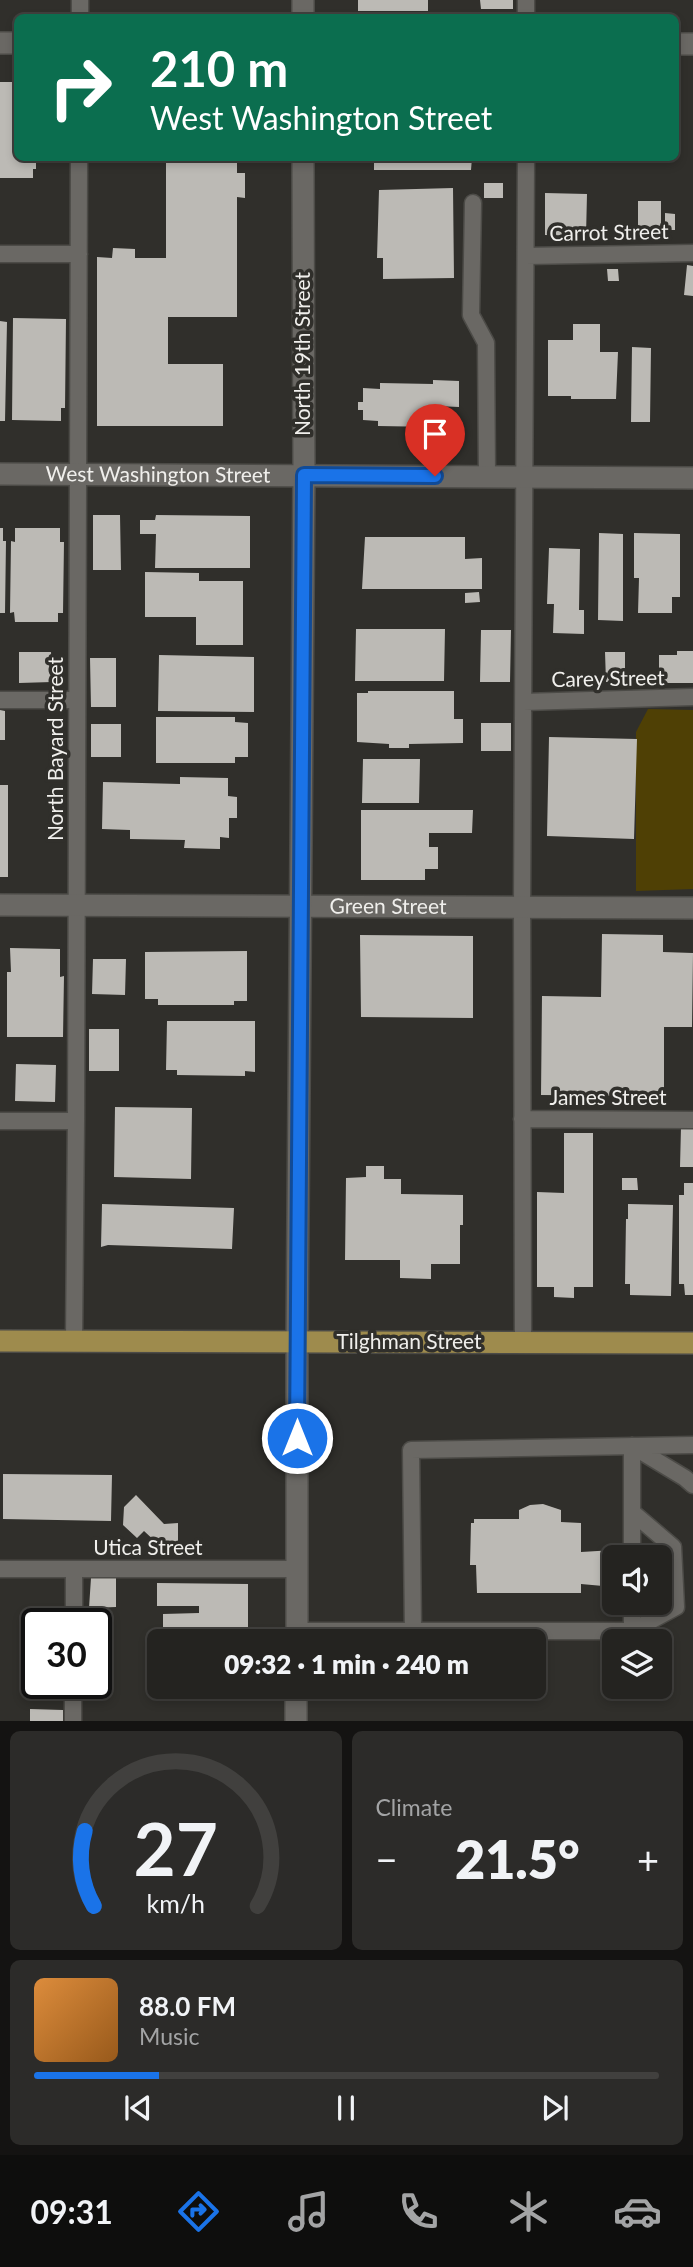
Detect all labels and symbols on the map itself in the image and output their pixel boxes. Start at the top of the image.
street label: Carrot Street [549,218,669,245]
street label: North 19th Street [289,271,314,436]
pin [405,404,465,476]
street label: West Washington Street [46,460,271,487]
street label: North Bayard Street [42,656,67,841]
street label: Carey Street [551,664,665,691]
street label: Green Street [329,892,447,918]
street label: James Street [549,1084,667,1109]
street label: Tilghman Street [336,1328,482,1353]
position arrow [260,1401,334,1475]
street label: Utica Street [93,1534,203,1559]
speed limit sign: 30 [21,1608,112,1699]

